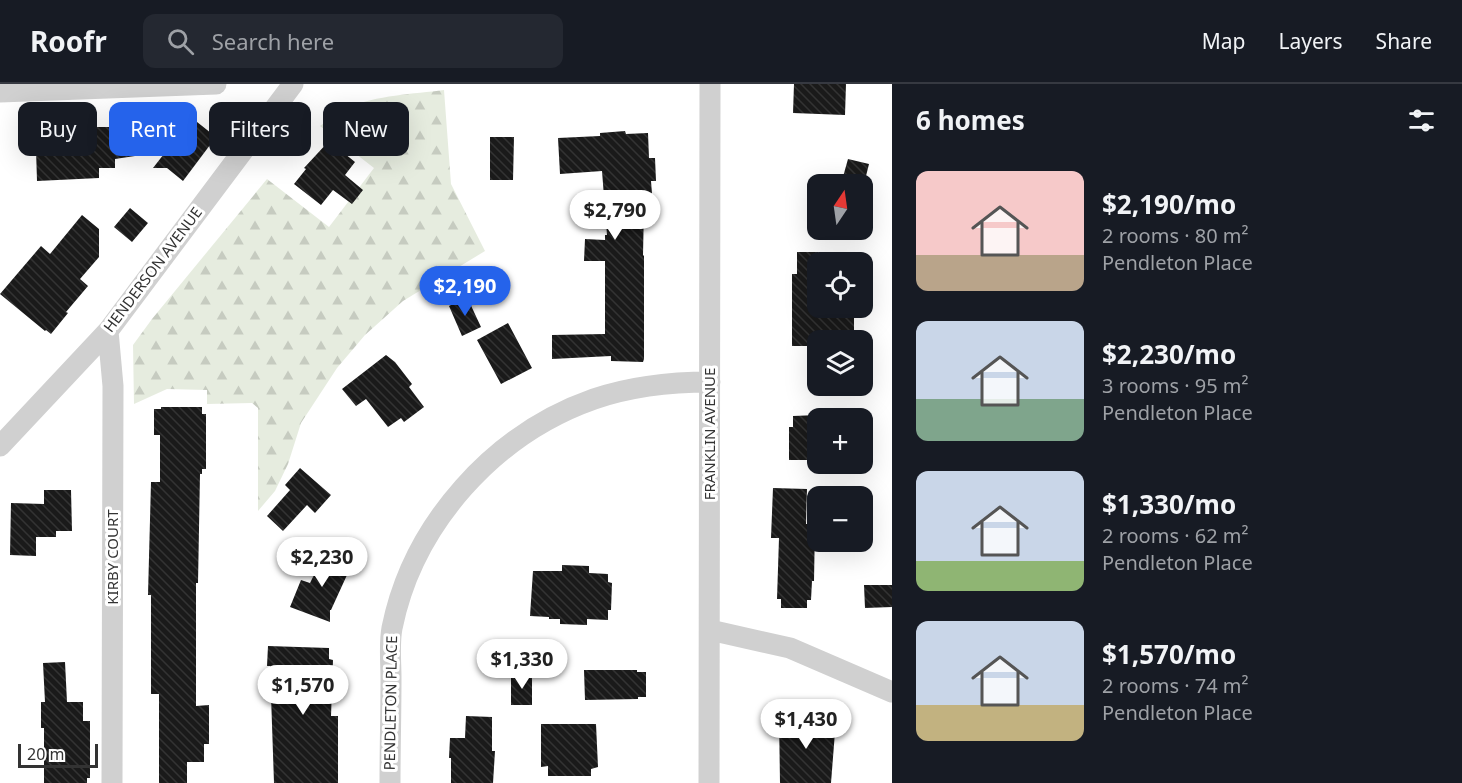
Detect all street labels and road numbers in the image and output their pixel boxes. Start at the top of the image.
street label: HENDERSON AVENUE [99,203,206,336]
street label: FRANKLIN AVENUE [699,368,719,500]
street label: KIRBY COURT [102,509,122,605]
street label: PENDLETON PLACE [379,635,401,771]

